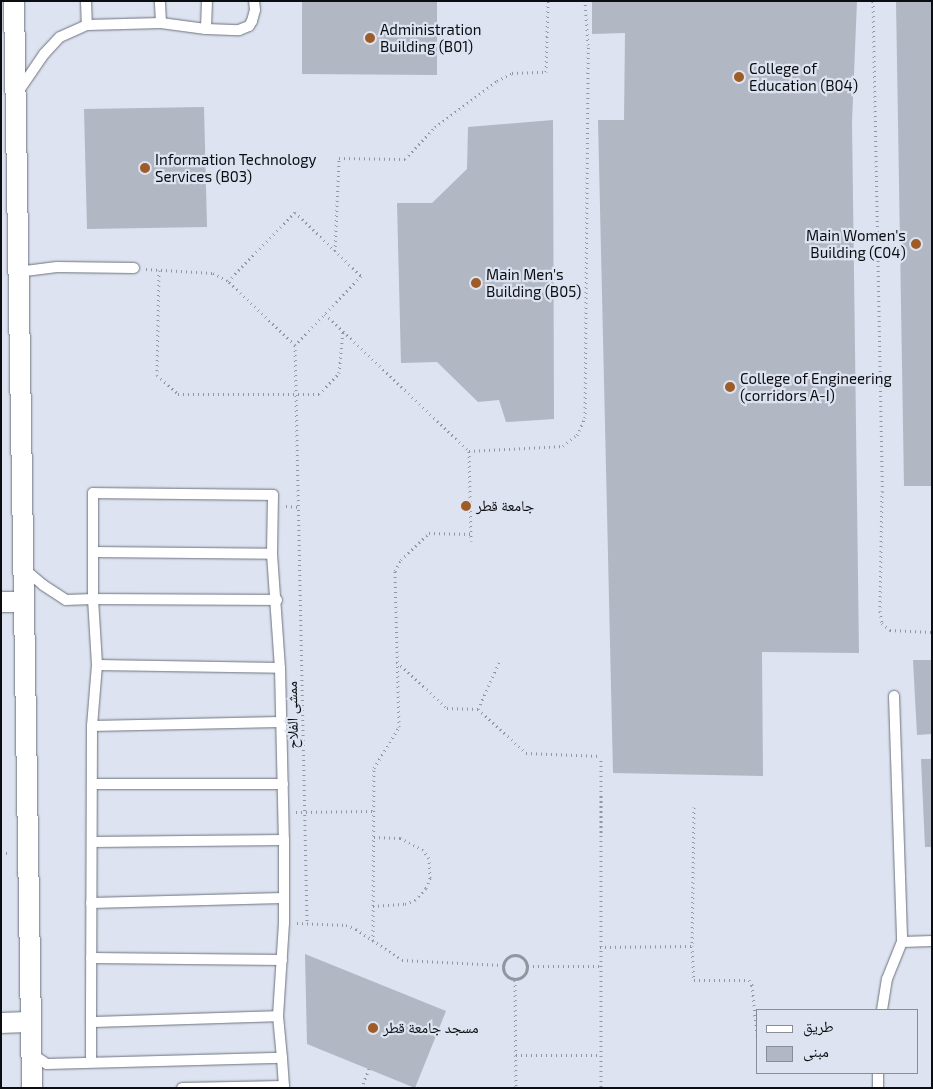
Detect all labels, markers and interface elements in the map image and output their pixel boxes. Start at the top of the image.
place label: Administration Building (B01) [380,20,481,55]
marker: Administration Building (B01) [364,32,376,44]
place label: College of Education (B04) [749,59,858,94]
marker: College of Education (B04) [733,71,745,83]
place label: Information Technology Services (B03) [155,150,317,185]
marker: Information Technology Services (B03) [139,162,151,174]
place label: Main Women's Building (C04) [806,226,906,261]
marker: Main Women's Building (C04) [910,238,922,250]
place label: Main Men's Building (B05) [486,265,581,300]
marker: Main Men's Building (B05) [470,277,482,289]
place label: College of Engineering (corridors A-I) [740,369,892,404]
marker: College of Engineering (corridors A-I) [724,381,736,393]
place label: جامعة قطر [476,497,534,515]
marker: جامعة قطر [460,500,472,512]
street label: ممشى الفلاح [282,681,302,749]
legend [756,1009,918,1074]
text: طريق [803,1017,834,1035]
place label: مسجد جامعة قطر [383,1019,479,1037]
marker: مسجد جامعة قطر [367,1022,379,1034]
text: مبنى [803,1042,829,1060]

